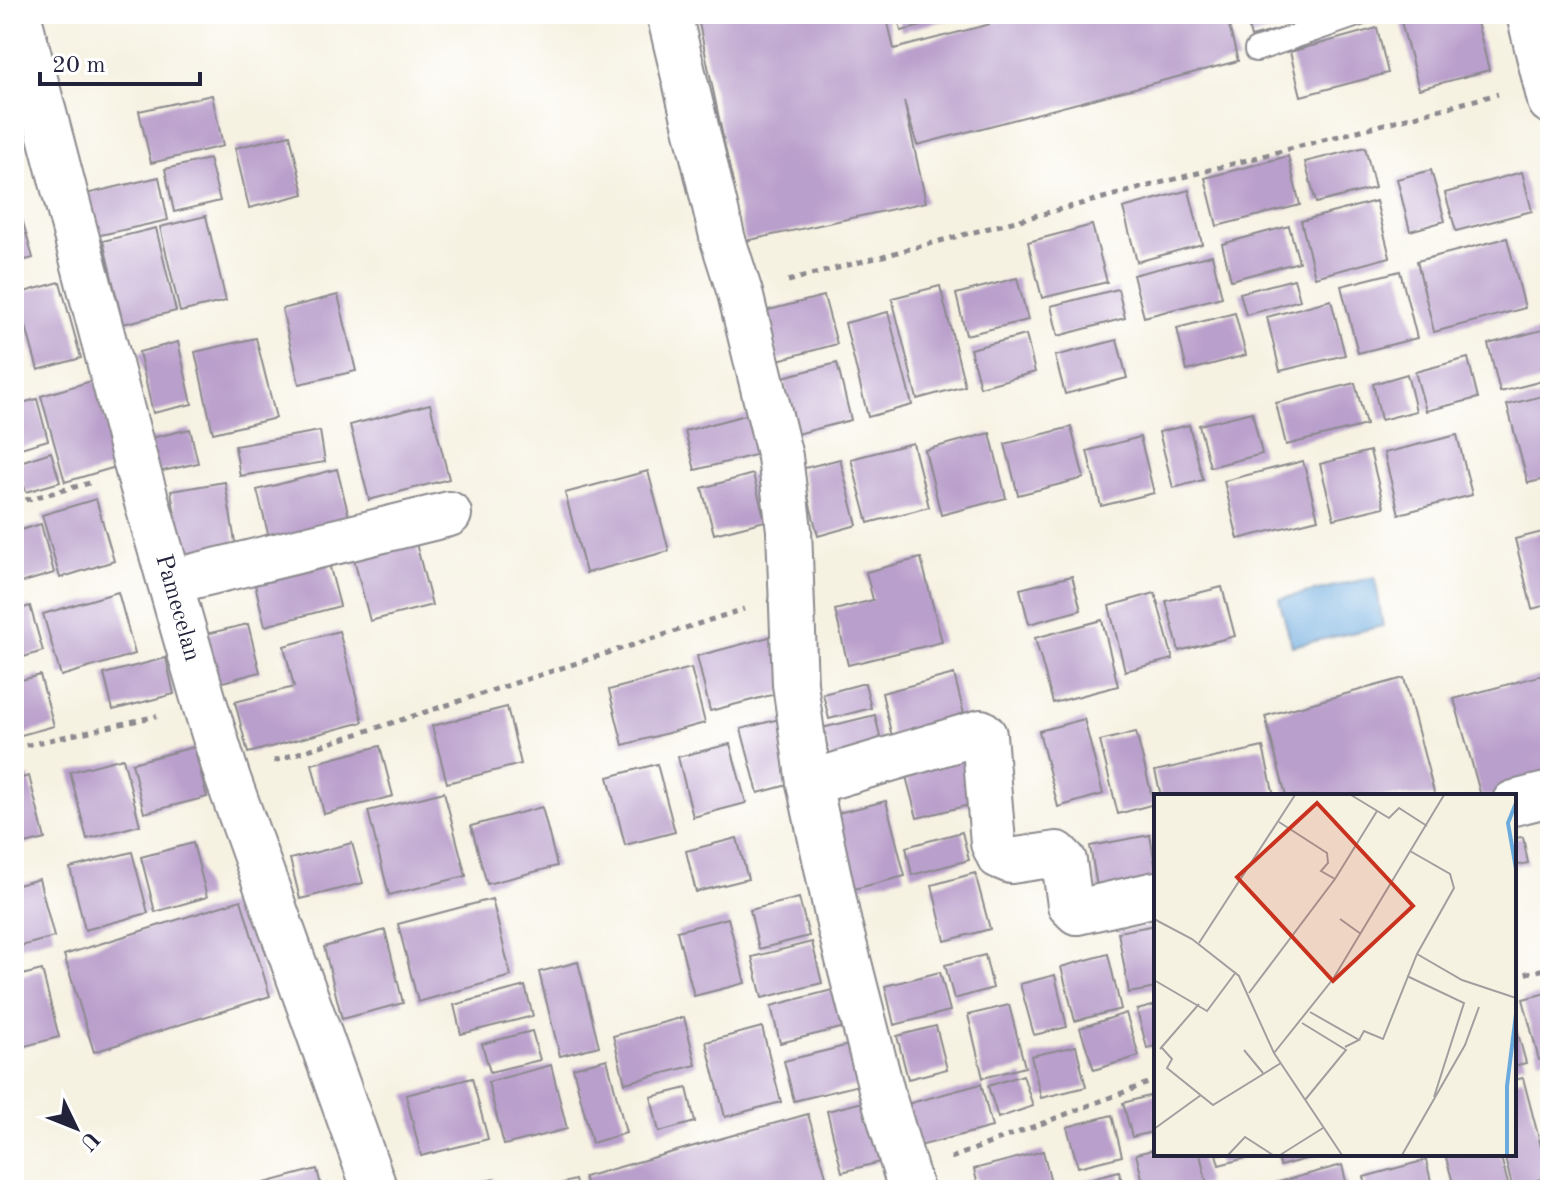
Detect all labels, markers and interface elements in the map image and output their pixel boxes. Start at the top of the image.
scale bar [40,36,200,86]
text: 20 m [52,54,106,78]
street label: Pamecelan [150,552,204,664]
inset map [1154,794,1516,1156]
north arrow [36,1088,116,1168]
text: U [75,1126,103,1154]

